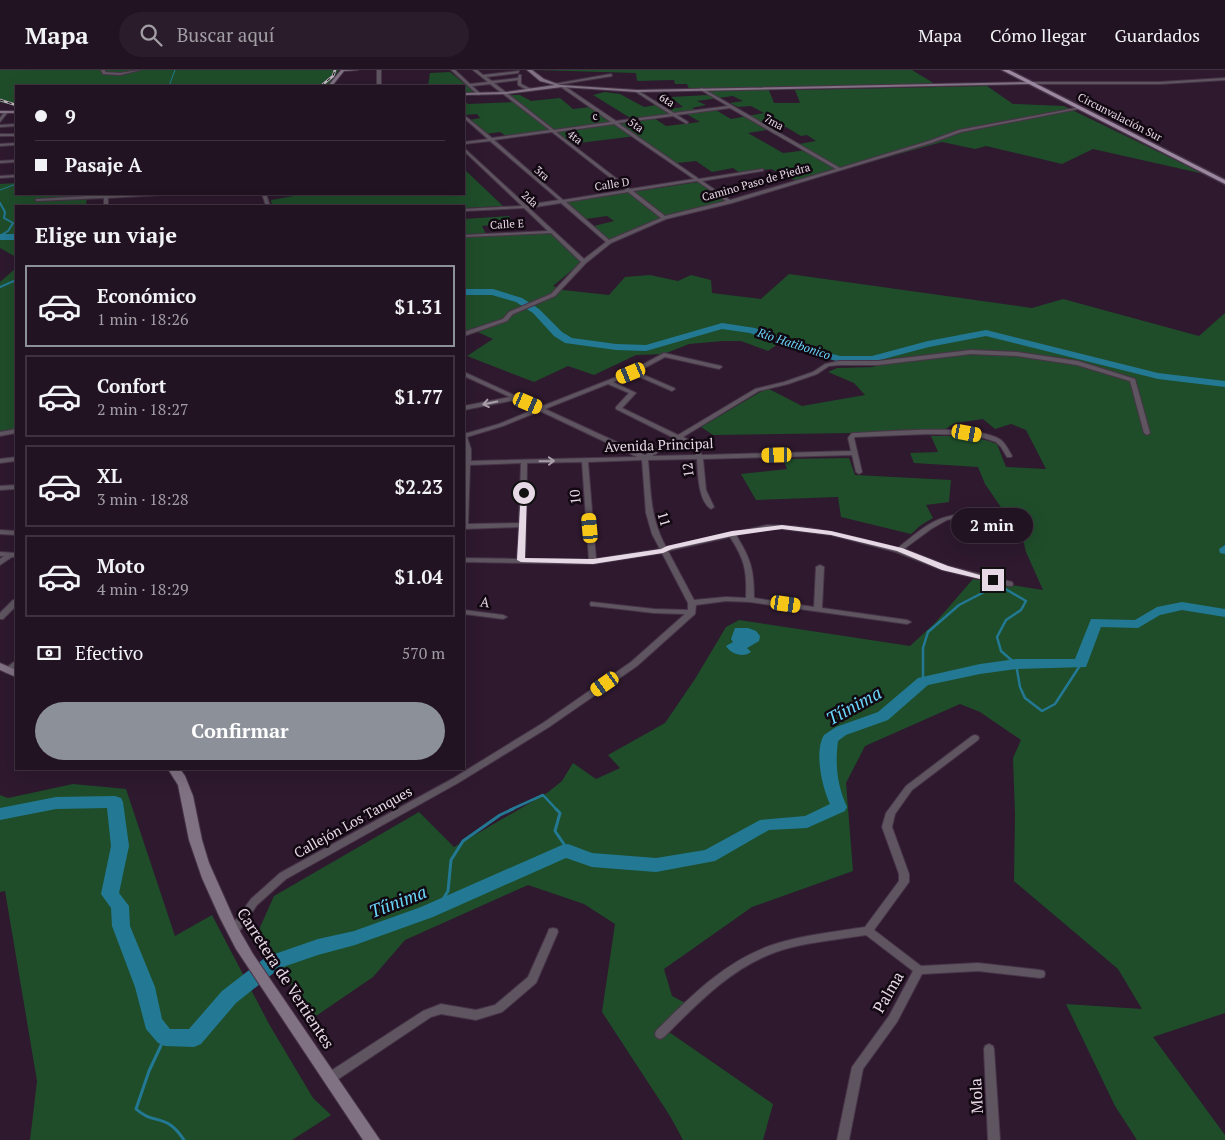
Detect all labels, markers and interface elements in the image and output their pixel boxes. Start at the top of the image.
search box [119,12,469,57]
text: Mapa [25,19,89,51]
icon: search [137,21,165,49]
text: Buscar aquí [177,22,274,47]
text: Mapa [918,23,962,47]
text: Cómo llegar [990,23,1086,47]
text: Guardados [1114,23,1200,47]
street label: 6ta [657,90,678,110]
street label: Circunvalación Sur [1075,90,1165,145]
text: 9 [65,104,76,129]
street label: c [591,109,599,123]
street label: 7ma [762,111,787,133]
street label: 5ta [626,115,647,135]
street label: 4ta [565,127,586,148]
text: Pasaje A [65,152,142,177]
street label: Camino Paso de Piedra [700,160,812,204]
street label: 3ra [531,163,553,184]
street label: Calle D [593,174,631,194]
street label: 2da [519,188,542,210]
street label: Calle E [490,216,524,232]
text: Elige un viaje [35,220,177,249]
text: Económico [97,283,196,308]
icon: car [37,284,82,329]
text: $1.31 [394,294,443,319]
text: 1 min · 18:26 [97,308,189,330]
water label: Río Hatibonico [755,324,833,362]
car [614,360,647,386]
text: Confort [97,373,166,398]
icon: car [37,374,82,419]
text: $1.77 [394,384,443,409]
car [511,390,544,416]
text: 2 min · 18:27 [97,398,189,420]
one-way arrow [482,398,498,408]
car [950,423,983,443]
street label: Avenida Principal [604,433,714,456]
car [761,447,792,463]
one-way arrow [539,456,555,465]
street label: 12 [677,461,698,479]
text: XL [97,463,122,488]
icon: car [37,464,82,509]
text: $2.23 [394,474,443,499]
route start [513,482,535,504]
text: 3 min · 18:28 [97,488,189,510]
street label: 10 [564,489,585,505]
callout: 2 min [952,508,1034,542]
street label: 11 [653,509,676,529]
car [581,512,598,544]
text: 2 min [970,514,1014,536]
text: Moto [97,553,145,578]
icon: car [37,554,82,599]
text: $1.04 [394,564,443,589]
route end [982,569,1004,591]
text: 4 min · 18:29 [97,578,189,600]
street label: A [479,591,492,612]
car [770,594,801,614]
icon: cash [35,639,63,667]
text: Efectivo [75,640,143,665]
text: 570 m [402,642,445,664]
car [588,669,621,699]
water label: Tíinima [821,680,886,730]
button: Confirmar [35,702,445,760]
street label: Callejón Los Tanques [290,781,415,862]
water label: Tíinima [365,879,430,923]
street label: Carretera de Vertientes [232,903,340,1053]
street label: Palma [867,967,909,1017]
street label: Mola [964,1078,988,1114]

